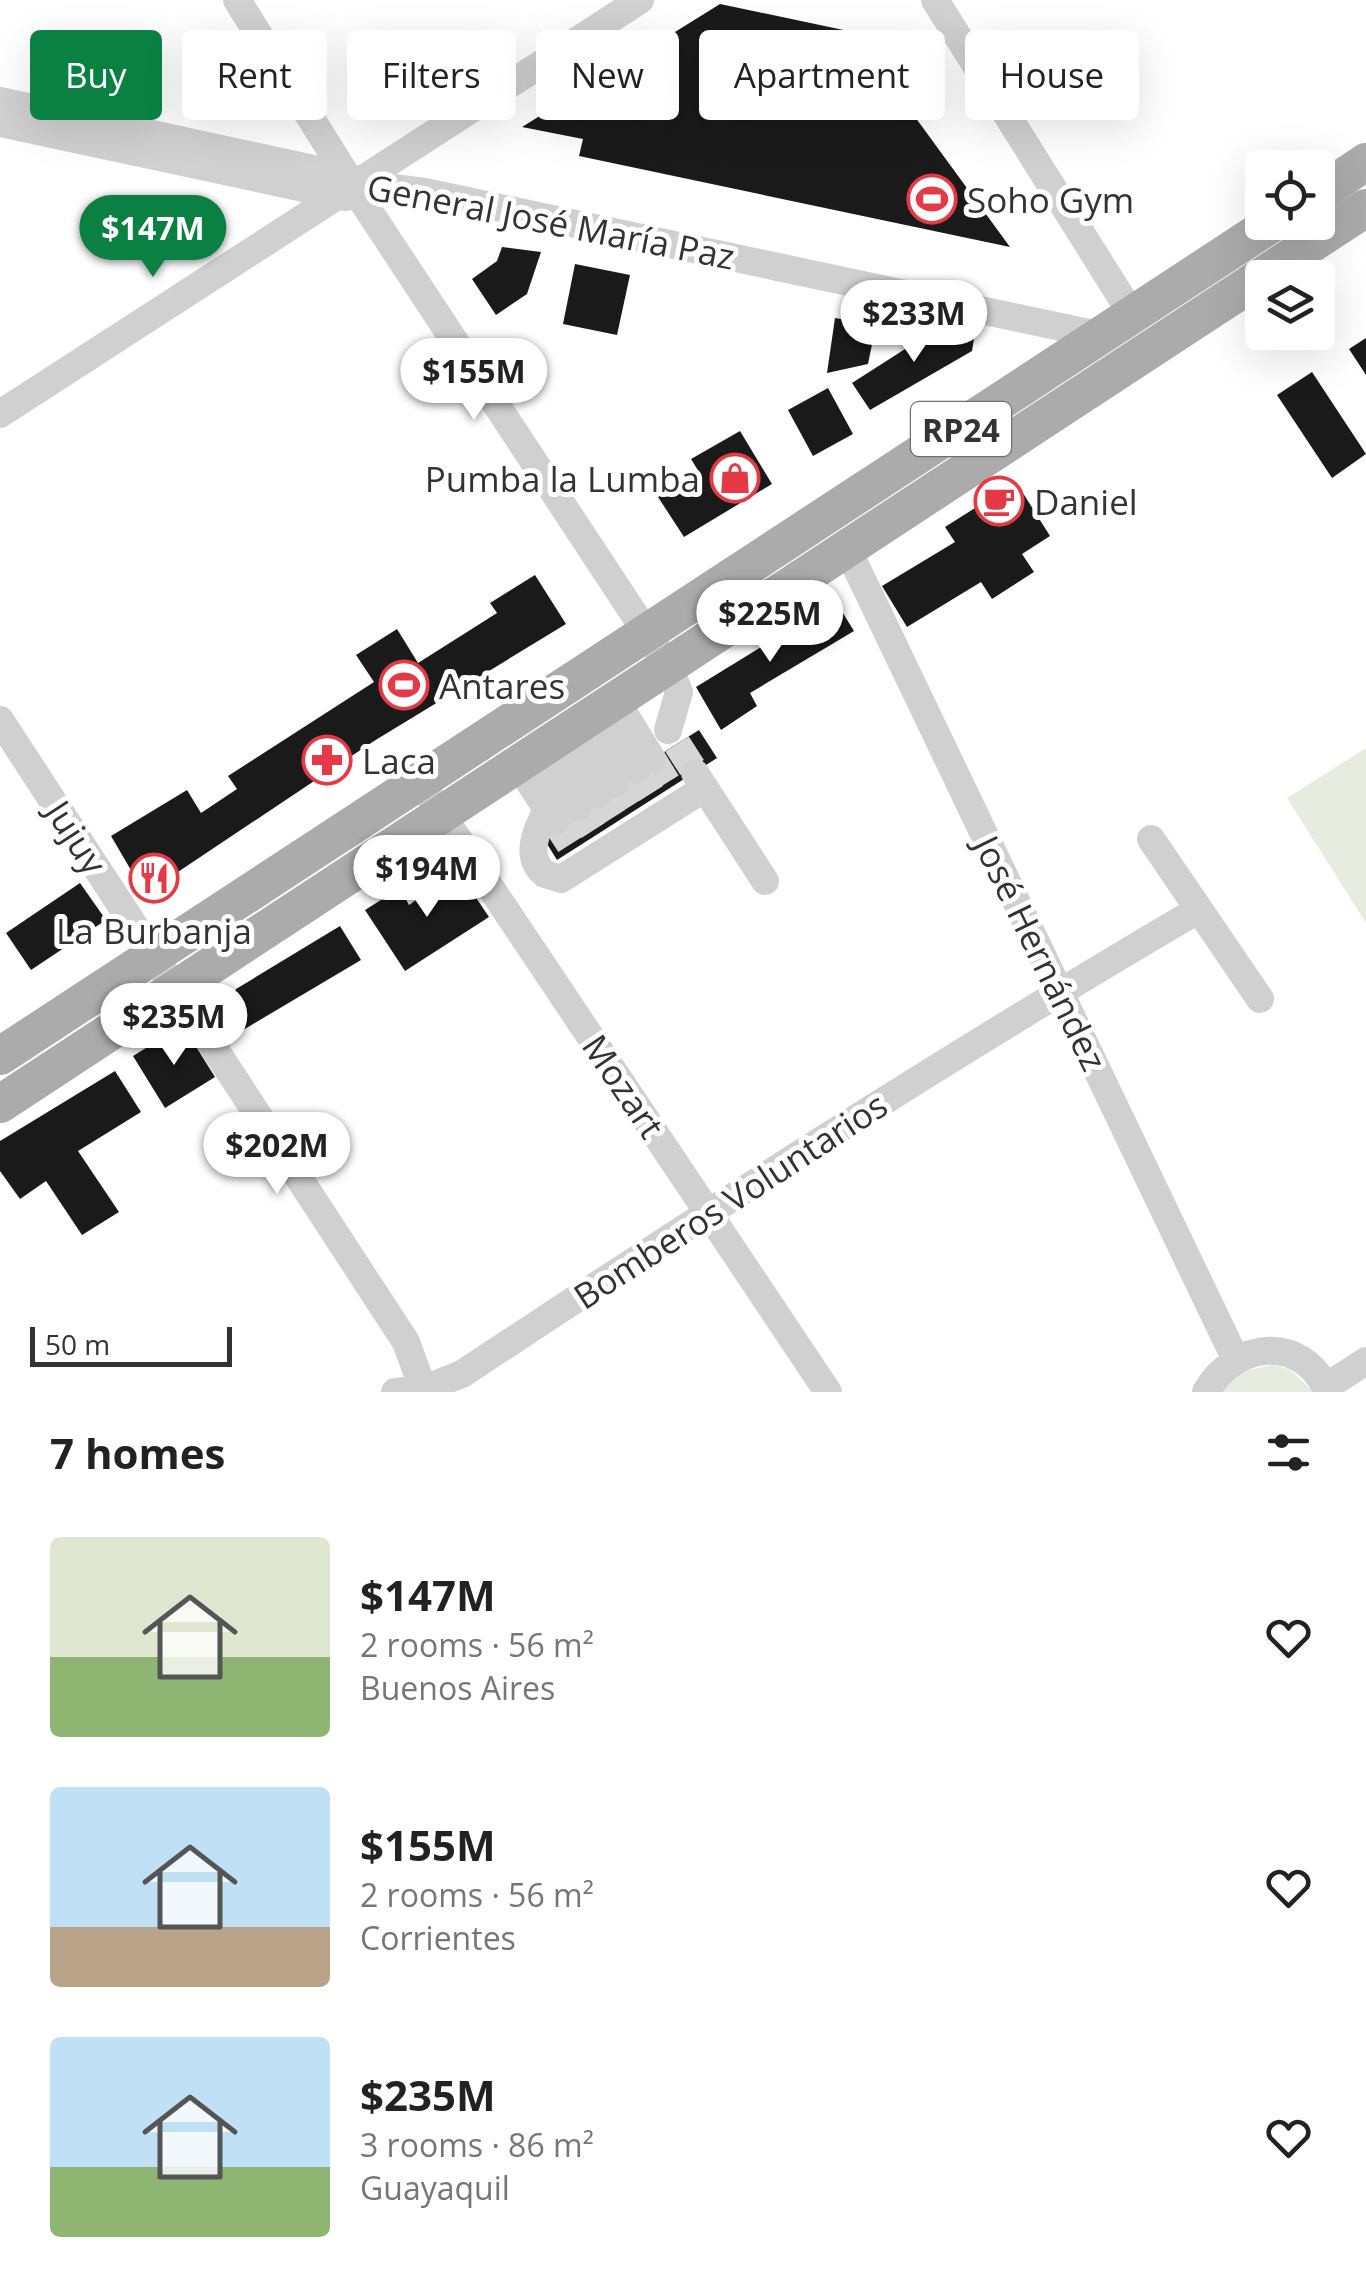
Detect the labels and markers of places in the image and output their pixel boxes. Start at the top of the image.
sports icon: Soho Gym [906,173,958,225]
place label: Soho Gym [967,176,1134,223]
pin: $147M [83,195,223,280]
pin: $233M [844,280,984,365]
pin: $155M [404,338,544,423]
shop icon: Pumba la Lumba [709,452,761,504]
place label: Pumba la Lumba [425,455,700,502]
cafe icon: Daniel [973,475,1025,527]
place label: Daniel [1034,478,1138,525]
pin: $225M [700,580,840,665]
sports icon: Antares [378,659,430,711]
place label: Antares [439,662,565,709]
pharmacy icon: Laca [301,734,353,786]
place label: Laca [362,737,436,784]
pin: $194M [357,835,497,920]
restaurant icon: La Burbanja [128,852,180,904]
place label: La Burbanja [56,907,252,954]
pin: $235M [104,983,244,1068]
pin: $202M [207,1112,347,1197]

